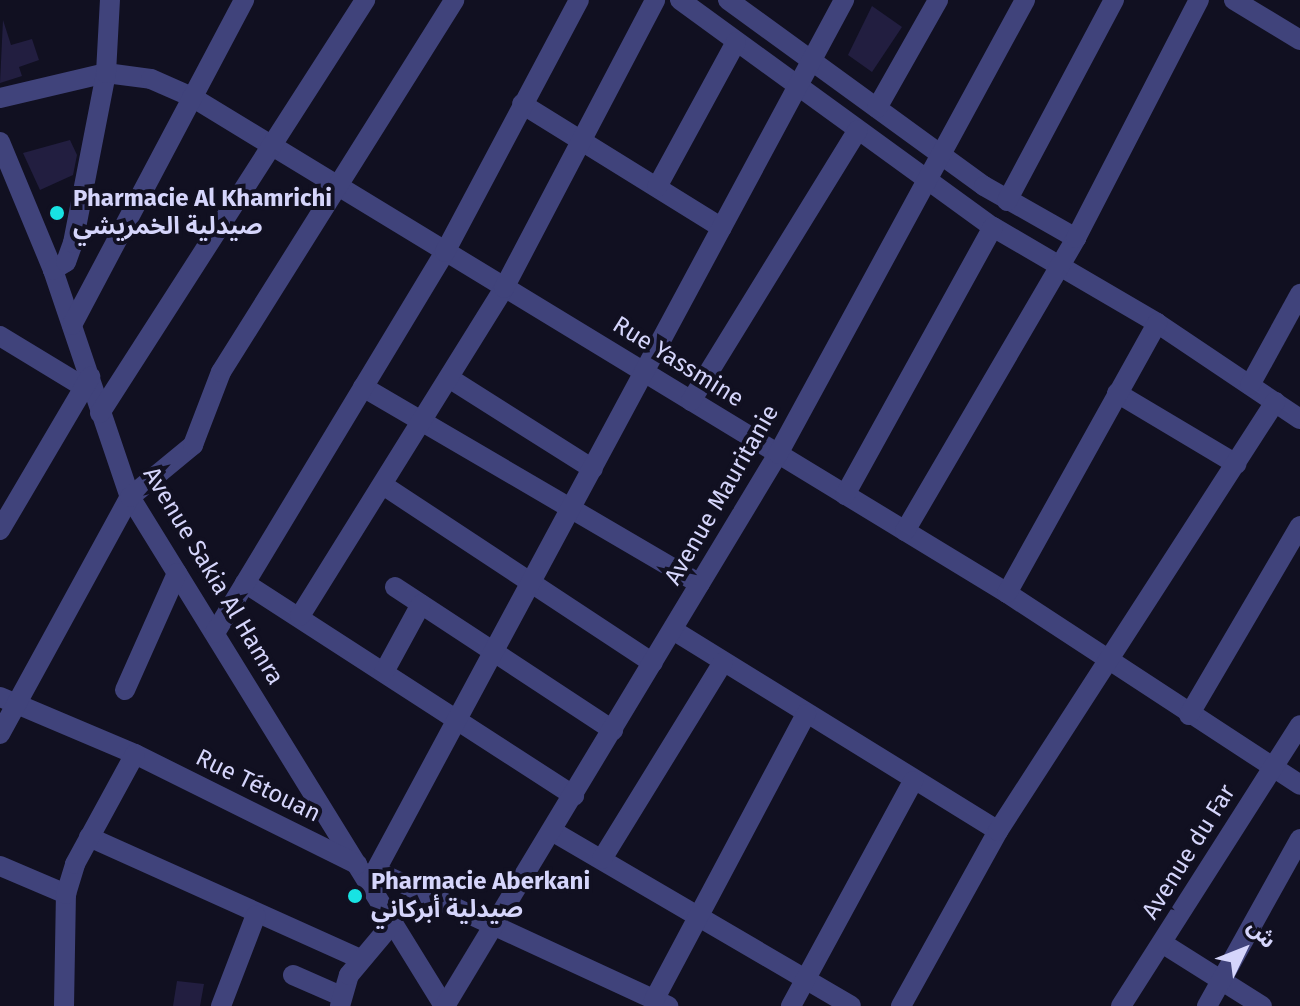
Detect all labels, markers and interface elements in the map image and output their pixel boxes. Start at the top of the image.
place label: Pharmacie Al Khamrichi صيدلية الخمريشي [73,185,332,241]
marker: Pharmacie Al Khamrichi صيدلية الخمريشي [48,204,66,222]
street label: Rue Yassmine [607,310,749,414]
street label: Avenue Mauritanie [659,400,785,590]
street label: Avenue Sakia Al Hamra [136,462,290,690]
street label: Rue Tétouan [191,743,325,829]
street label: Avenue du Far [1136,779,1242,925]
place label: Pharmacie Aberkani صيدلية أبركاني [371,868,590,924]
marker: Pharmacie Aberkani صيدلية أبركاني [346,887,364,905]
north arrow [1204,910,1284,990]
text: ش [1242,913,1282,954]

